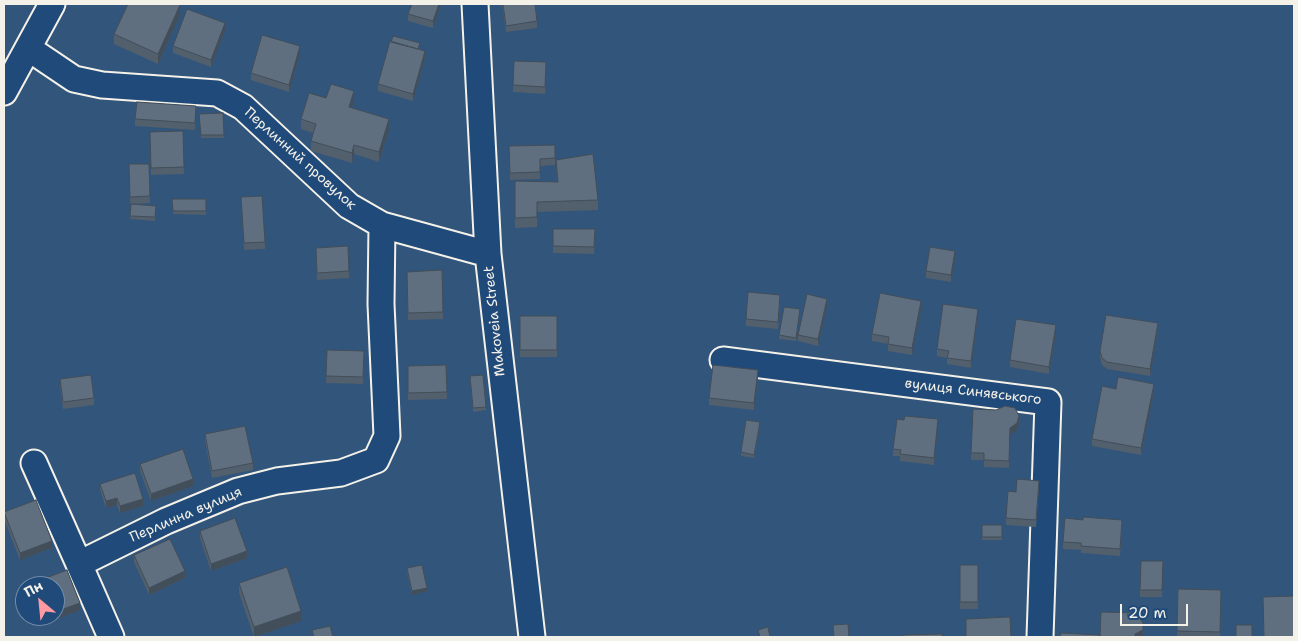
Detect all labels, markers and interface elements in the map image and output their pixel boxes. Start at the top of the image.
street label: Перлинний провулок [241,104,359,214]
street label: Makoveia Street [481,265,509,377]
street label: вулиця Синявського [904,375,1042,409]
street label: Перлинна вулиця [127,484,245,546]
north arrow [15,576,65,626]
text: Пн [21,576,46,601]
scale bar [1123,594,1190,626]
text: 20 m [1128,603,1167,623]

